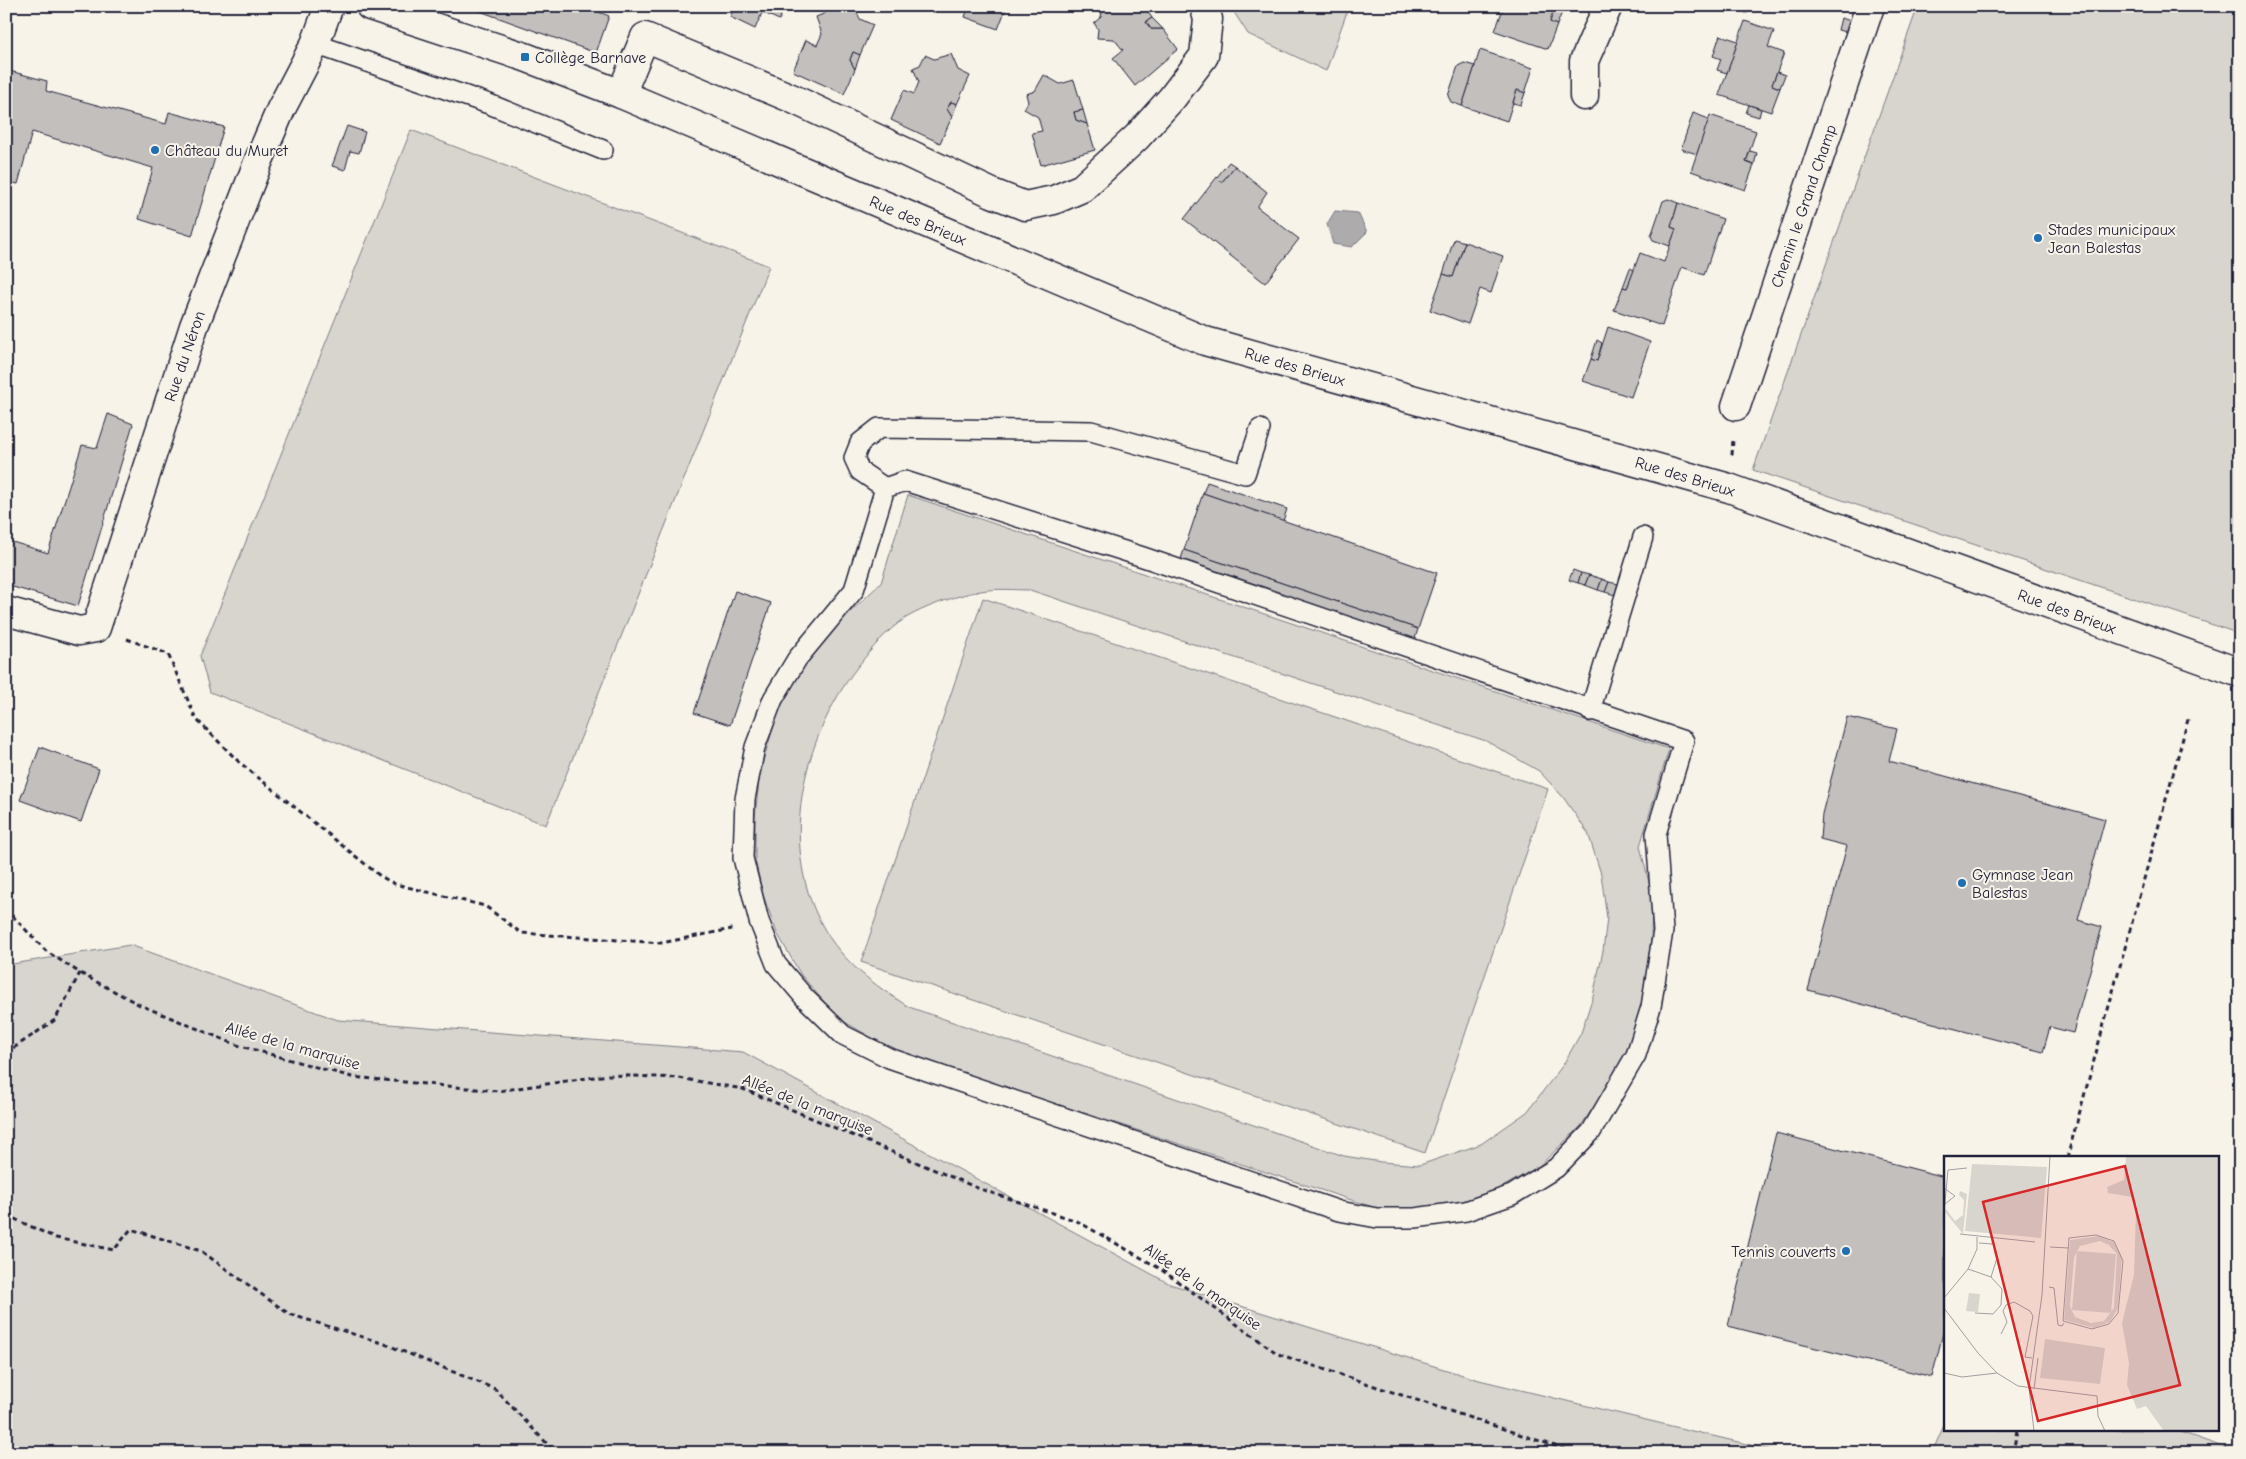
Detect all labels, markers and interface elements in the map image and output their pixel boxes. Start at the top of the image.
place label: Collège Barnave [535,49,646,67]
marker: Collège Barnave [519,51,531,63]
street label: Chemin le Grand Champ [1768,122,1840,290]
place label: Château du Muret [165,142,288,160]
marker: Château du Muret [149,144,161,156]
street label: Rue des Brieux [867,192,969,250]
place label: Stades municipaux Jean Balestas [2048,221,2176,257]
marker: Stades municipaux Jean Balestas [2032,232,2044,244]
street label: Rue du Néron [161,308,209,404]
street label: Rue des Brieux [1243,344,1347,390]
street label: Rue des Brieux [1633,453,1737,501]
street label: Rue des Brieux [2015,586,2119,638]
place label: Gymnase Jean Balestas [1972,866,2073,902]
marker: Gymnase Jean Balestas [1956,877,1968,889]
street label: Allée de la marquise [223,1018,362,1074]
street label: Allée de la marquise [740,1071,875,1139]
inset map [1944,1156,2218,1432]
street label: Allée de la marquise [1140,1240,1264,1334]
place label: Tennis couverts [1731,1243,1836,1261]
marker: Tennis couverts [1840,1245,1852,1257]

